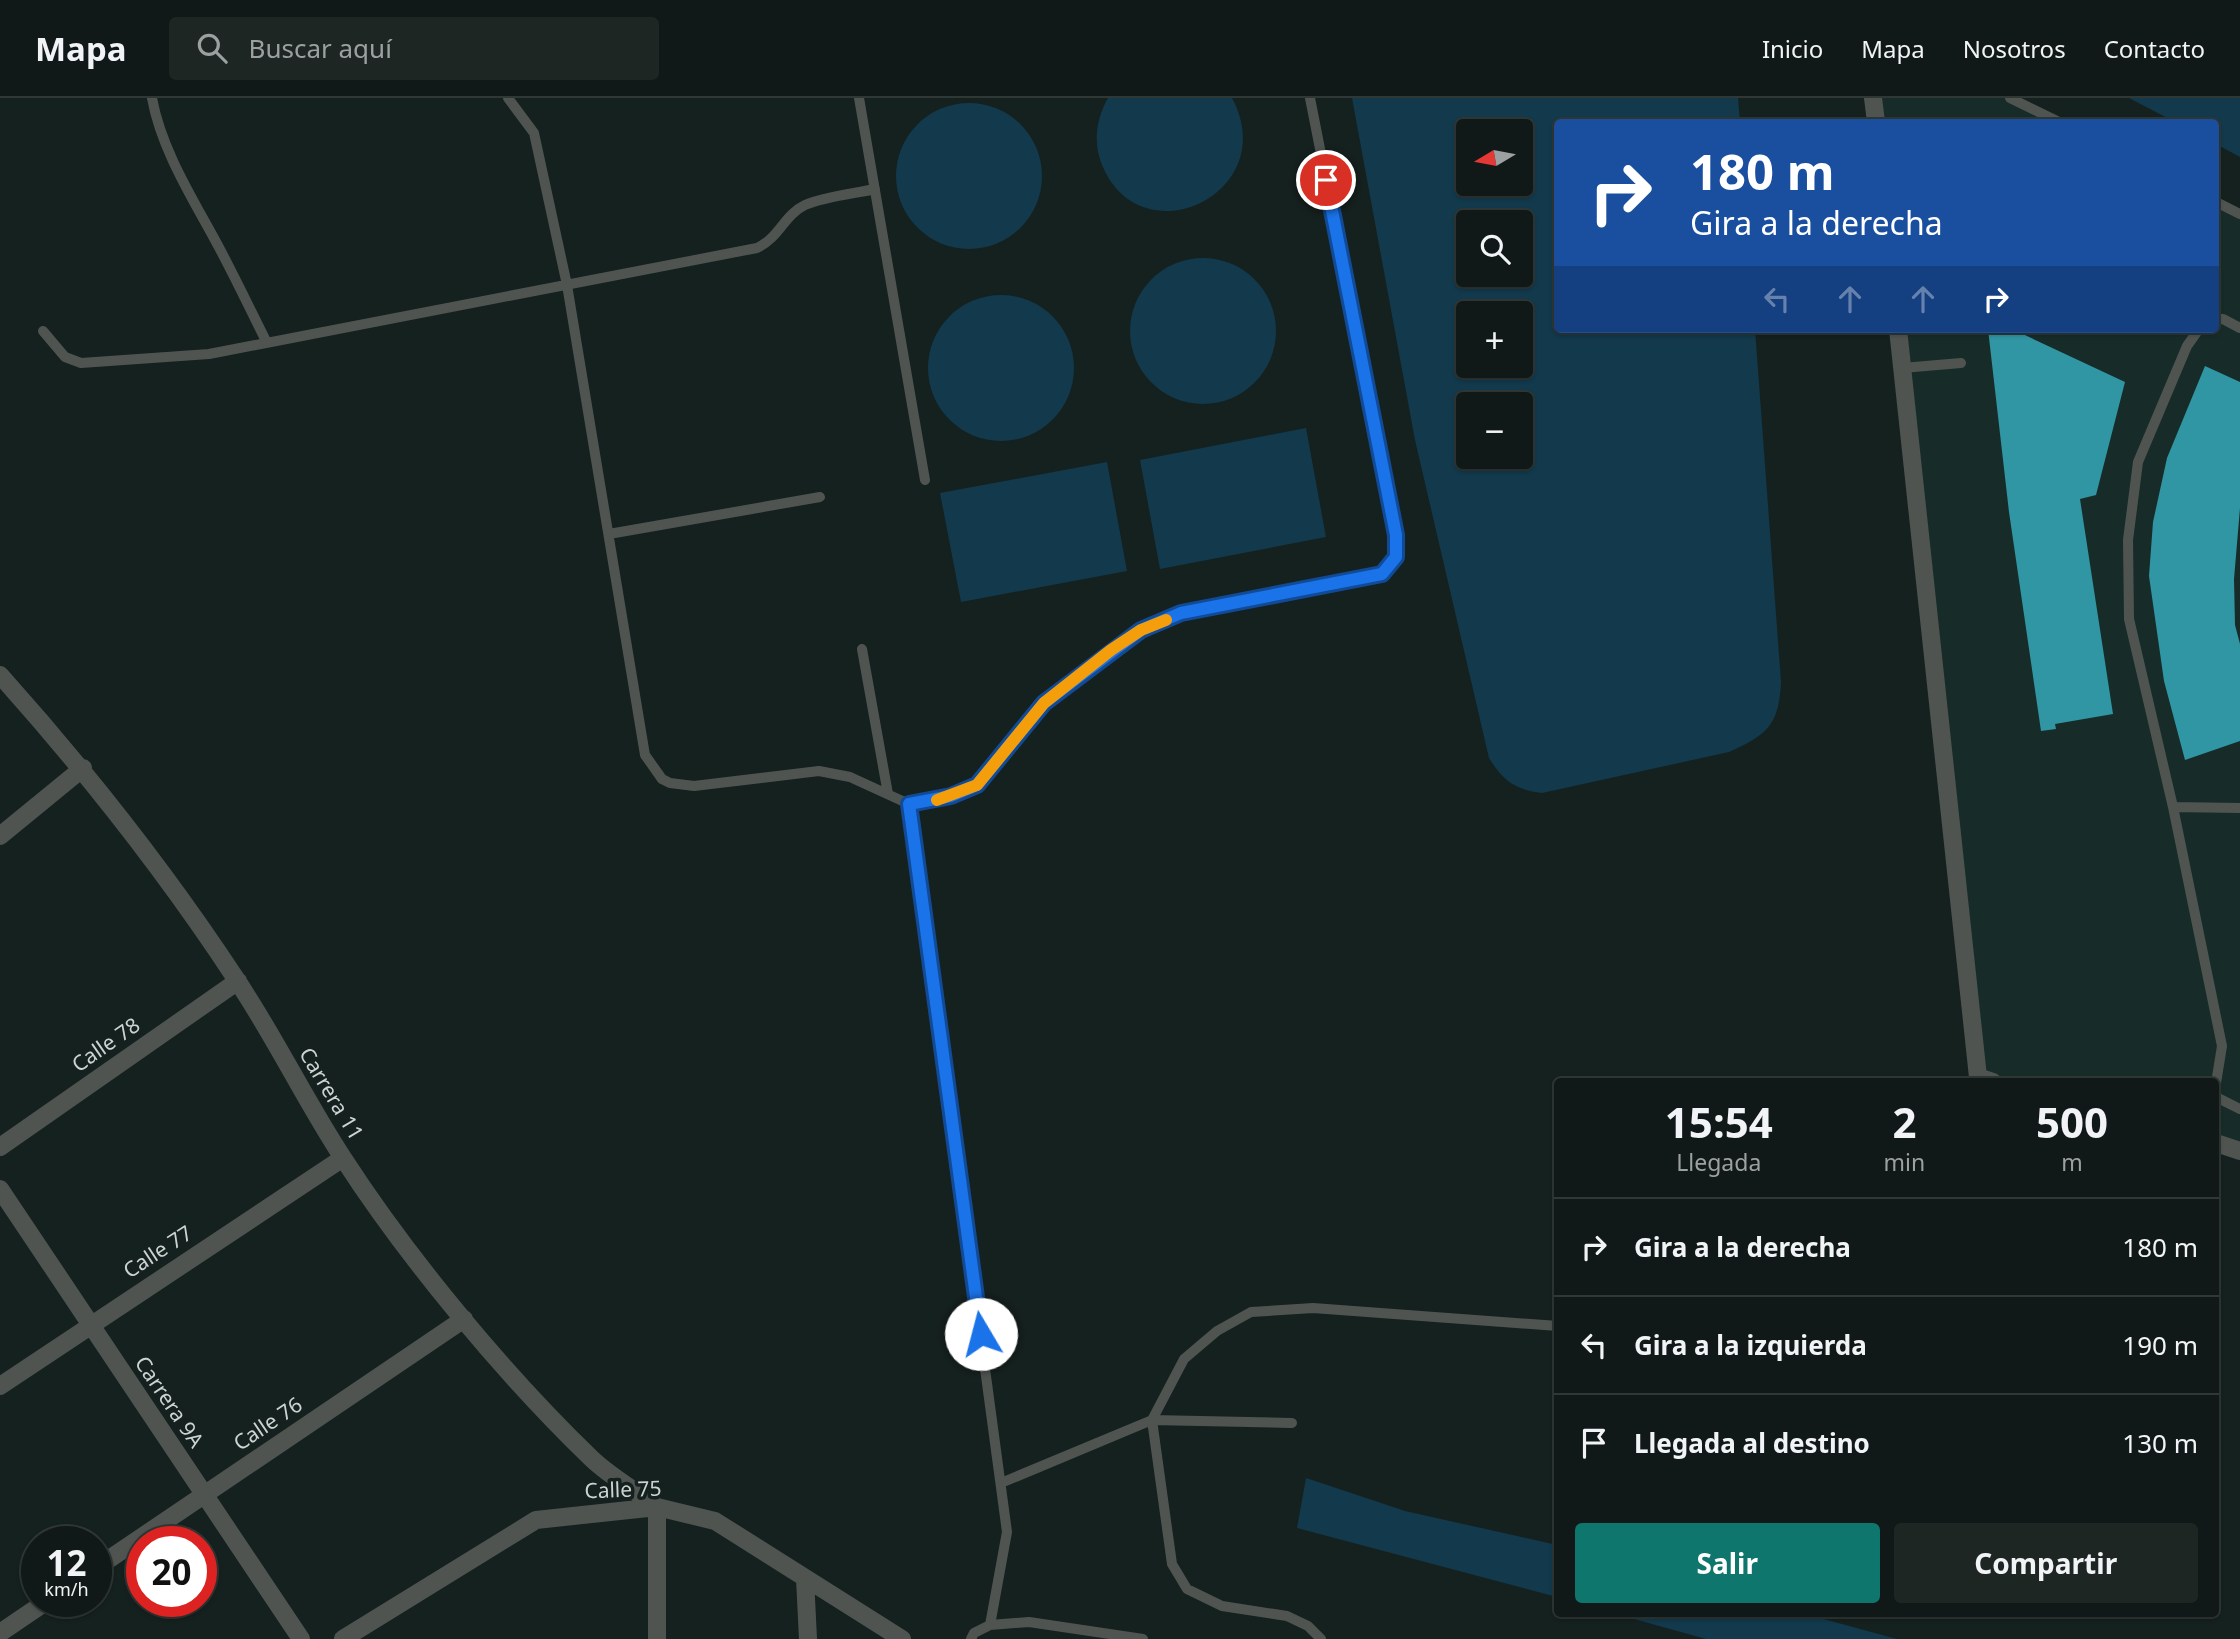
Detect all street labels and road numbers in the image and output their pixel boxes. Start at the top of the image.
street label: Calle 78 [66,1011,145,1078]
street label: Carrera 11 [293,1042,370,1145]
street label: Calle 77 [117,1218,197,1284]
street label: Carrera 9A [129,1350,211,1453]
street label: Calle 76 [228,1390,307,1456]
street label: Calle 75 [584,1474,662,1504]

